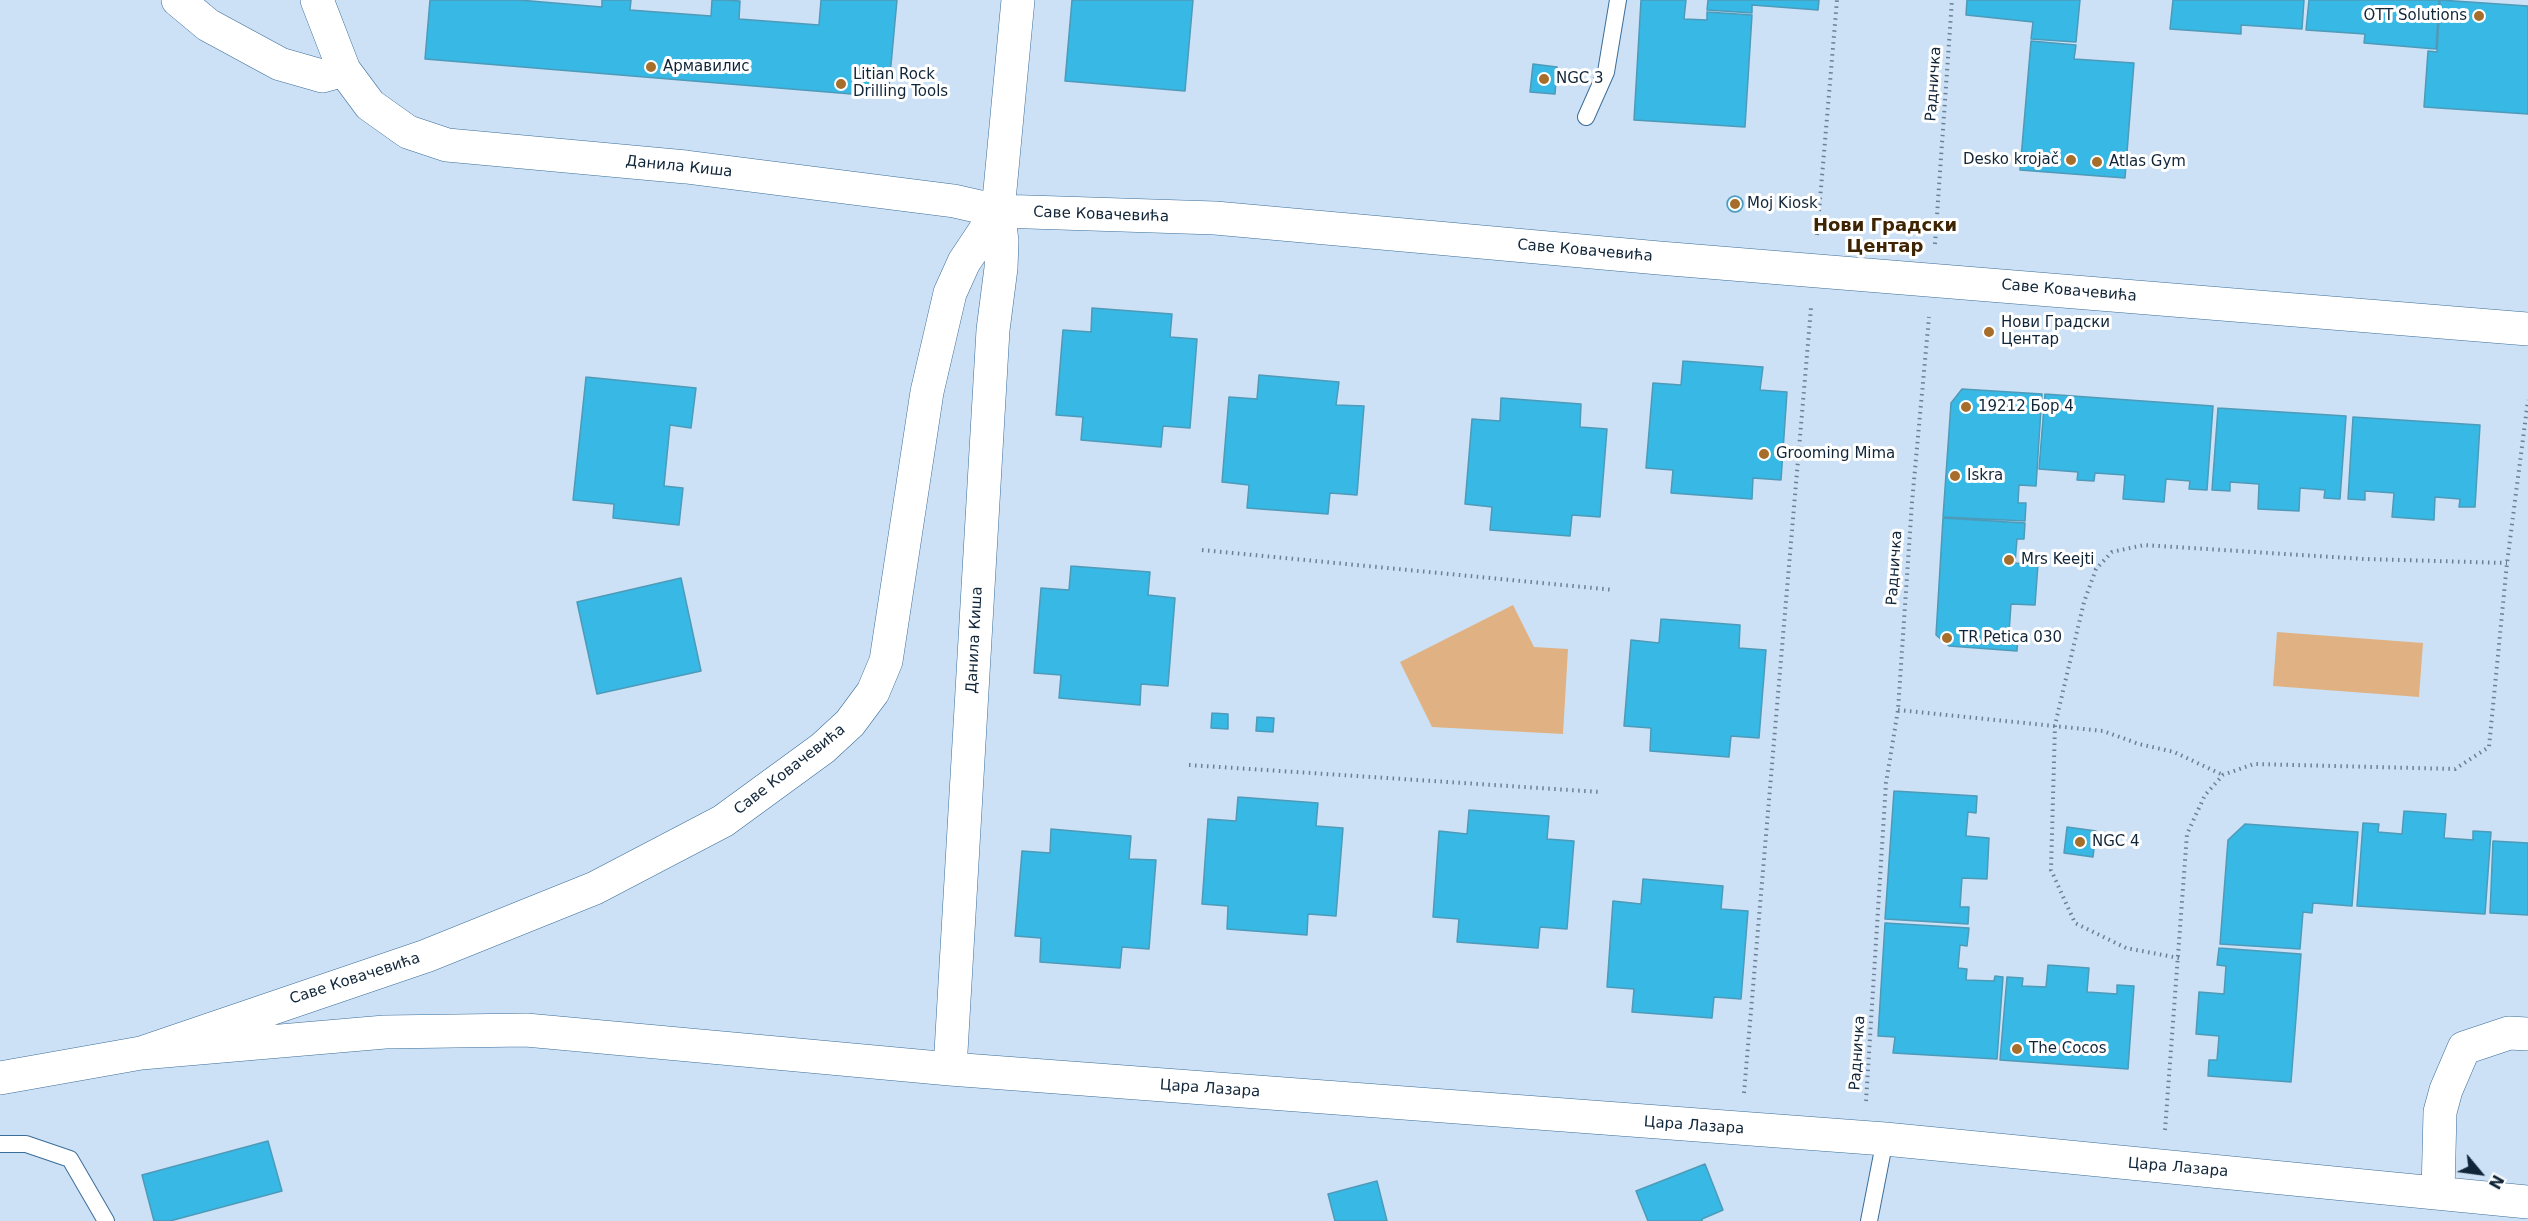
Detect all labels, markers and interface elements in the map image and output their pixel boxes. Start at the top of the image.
place label: OTT Solutions [2363,7,2467,25]
marker: OTT Solutions [2472,9,2486,23]
street label: Радничка [1922,46,1946,122]
place label: Армавилис [663,58,749,76]
marker: Армавилис [644,60,658,74]
place label: Litian Rock Drilling Tools [853,66,948,101]
place label: NGC 3 [1556,70,1604,88]
marker: NGC 3 [1537,72,1551,86]
marker: Litian Rock Drilling Tools [834,77,848,91]
place label: Desko krojač [1963,151,2059,169]
street label: Данила Киша [625,152,733,182]
marker: Desko krojač [2064,153,2078,167]
place label: Atlas Gym [2109,153,2186,171]
marker: Atlas Gym [2090,155,2104,169]
place label: Moj Kiosk [1747,195,1818,213]
marker: Moj Kiosk [1728,197,1742,211]
street label: Саве Ковачевића [1033,204,1169,226]
district label: Нови Градски Центар [1813,215,1957,258]
street label: Саве Ковачевића [1516,236,1654,266]
street label: Саве Ковачевића [2000,276,2138,306]
place label: Нови Градски Центар [2001,314,2110,349]
marker: Нови Градски Центар [1982,325,1996,339]
place label: 19212 Бор 4 [1978,398,2074,416]
marker: 19212 Бор 4 [1959,400,1973,414]
place label: Grooming Mima [1776,445,1895,463]
marker: Grooming Mima [1757,447,1771,461]
place label: Iskra [1967,467,2003,485]
marker: Iskra [1948,469,1962,483]
street label: Радничка [1883,530,1907,606]
place label: Mrs Keejti [2021,551,2094,569]
marker: Mrs Keejti [2002,553,2016,567]
street label: Данила Киша [963,586,987,694]
place label: TR Petica 030 [1959,629,2062,647]
marker: TR Petica 030 [1940,631,1954,645]
street label: Саве Ковачевића [731,721,849,819]
place label: NGC 4 [2092,833,2140,851]
marker: NGC 4 [2073,835,2087,849]
street label: Саве Ковачевића [288,949,422,1009]
street label: Радничка [1846,1015,1870,1091]
place label: The Cocos [2029,1040,2107,1058]
marker: The Cocos [2010,1042,2024,1056]
street label: Цара Лазара [1159,1077,1261,1101]
street label: Цара Лазара [1643,1114,1745,1138]
north arrow [2450,1143,2510,1203]
street label: Цара Лазара [2127,1155,2229,1181]
text: N [2485,1172,2508,1192]

